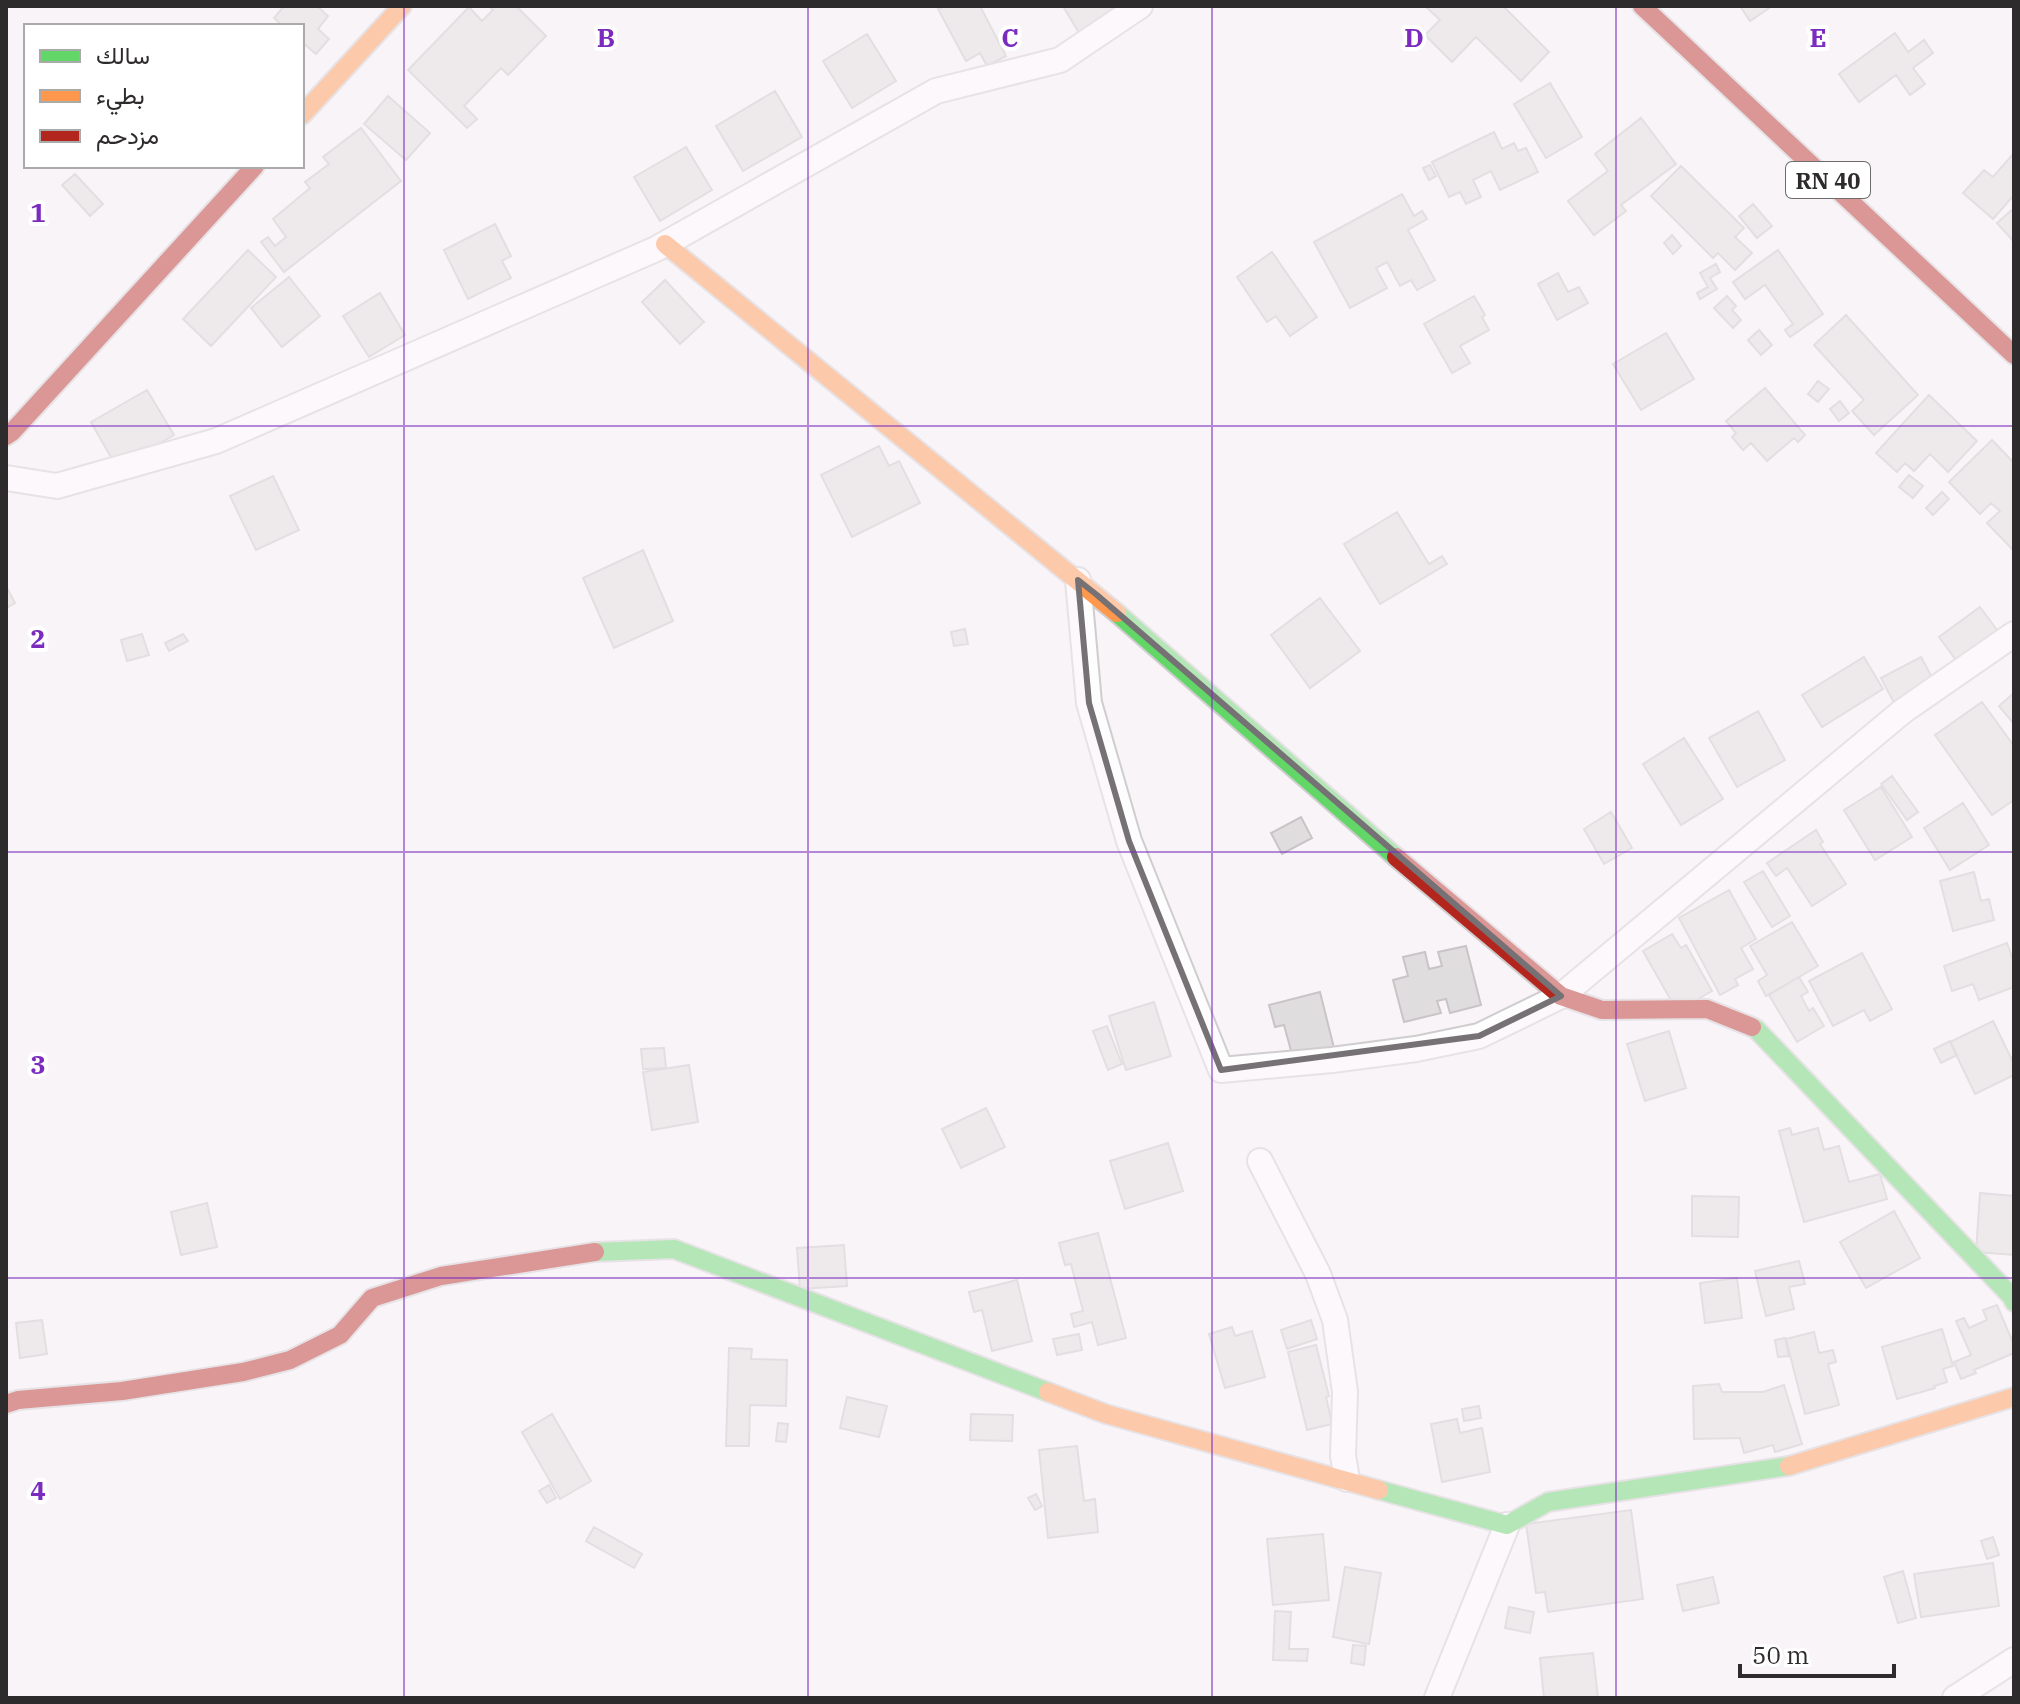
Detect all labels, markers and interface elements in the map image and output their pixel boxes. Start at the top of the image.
text: B [597,20,615,54]
text: C [1001,20,1019,54]
text: D [1404,20,1424,54]
text: E [1809,20,1827,54]
legend [24,24,304,168]
text: سالك [96,39,150,71]
text: بطيء [96,79,145,115]
text: مزدحم [96,119,159,152]
road number: RN 40 [1786,162,1870,198]
text: 1 [30,195,46,229]
text: 2 [30,621,46,655]
text: 3 [30,1047,46,1081]
text: 4 [30,1473,46,1507]
scale bar [1740,1628,1894,1678]
text: 50 m [1752,1639,1809,1671]

